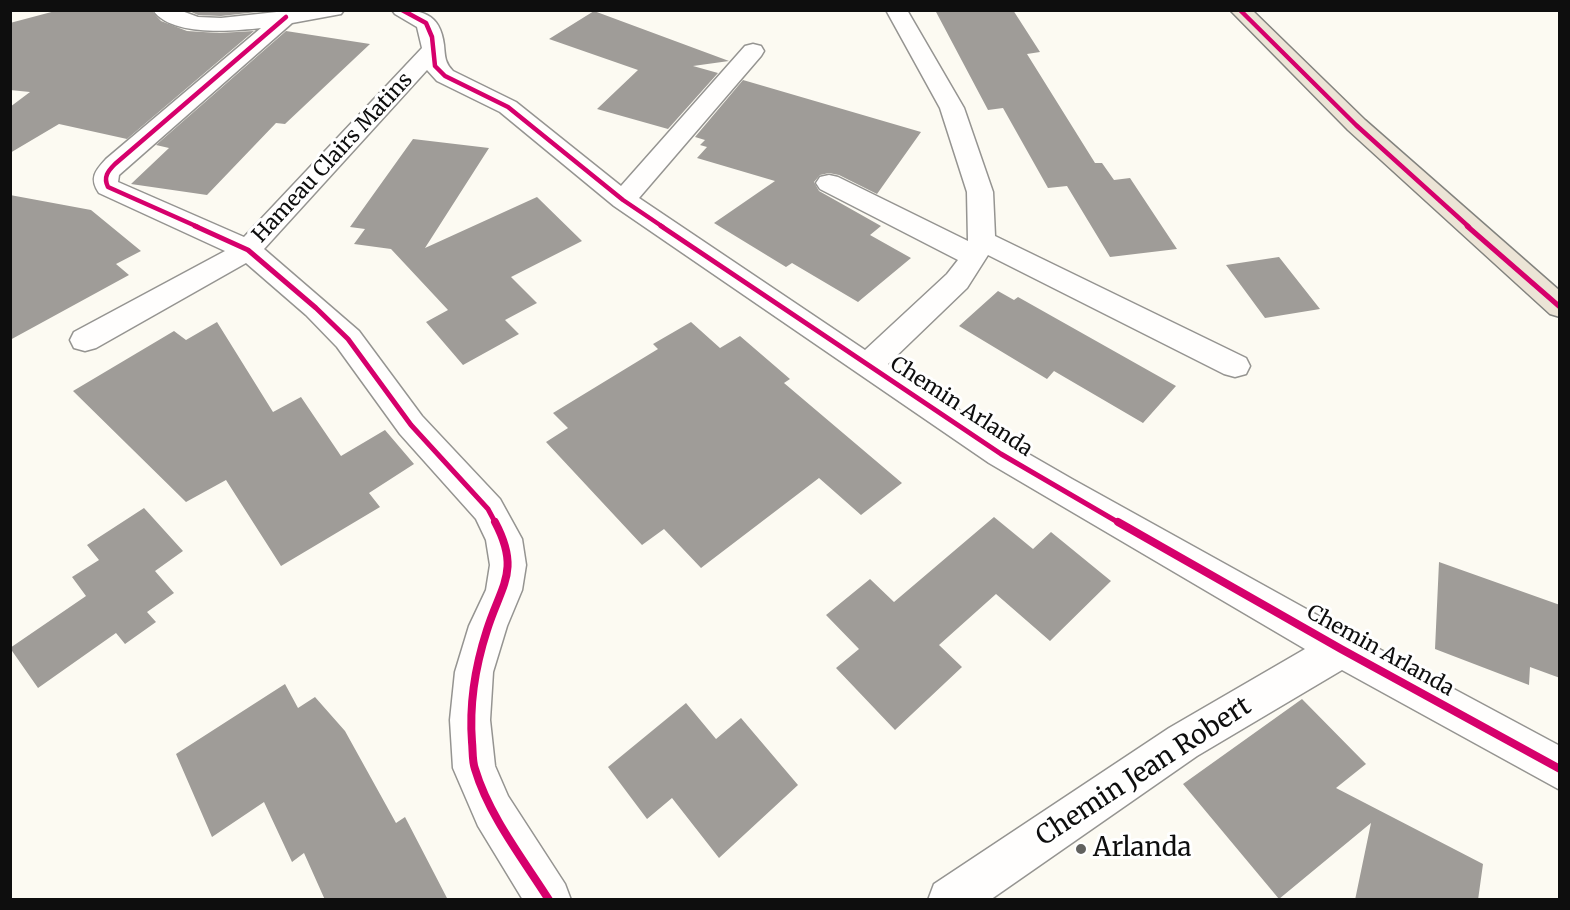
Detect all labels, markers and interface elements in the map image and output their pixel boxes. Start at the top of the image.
street label: Hameau Clairs Matins [248,68,418,248]
street label: Chemin Arlanda [885,352,1037,462]
street label: Chemin Arlanda [1302,600,1458,702]
street label: Chemin Jean Robert [1031,691,1257,853]
place label: Arlanda [1093,833,1192,865]
marker: Arlanda [1074,842,1088,856]

